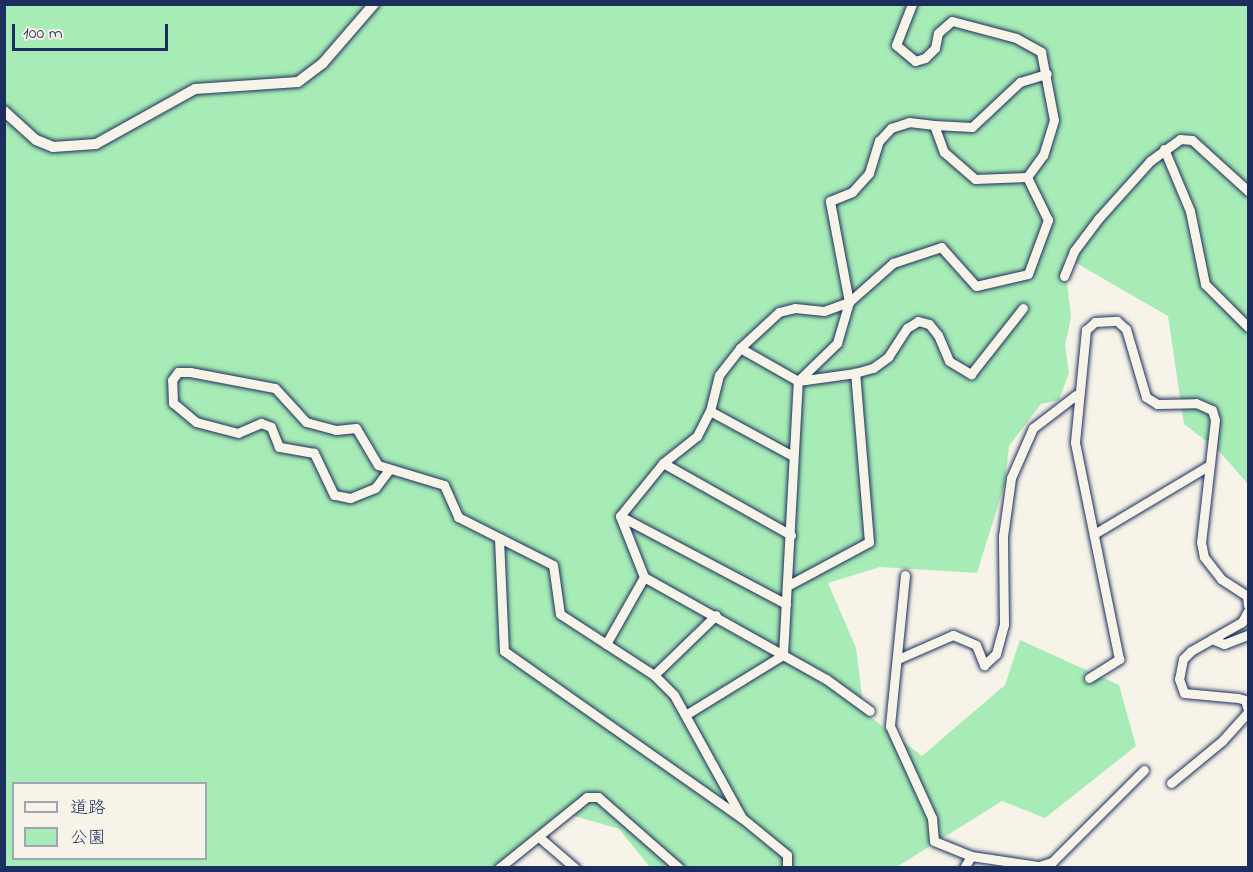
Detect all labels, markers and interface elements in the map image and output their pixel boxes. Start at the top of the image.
scale bar [15,12,171,50]
text: 100 m [23,21,63,47]
legend [12,782,207,860]
text: 道路 [70,796,106,822]
text: 公園 [70,826,106,852]

